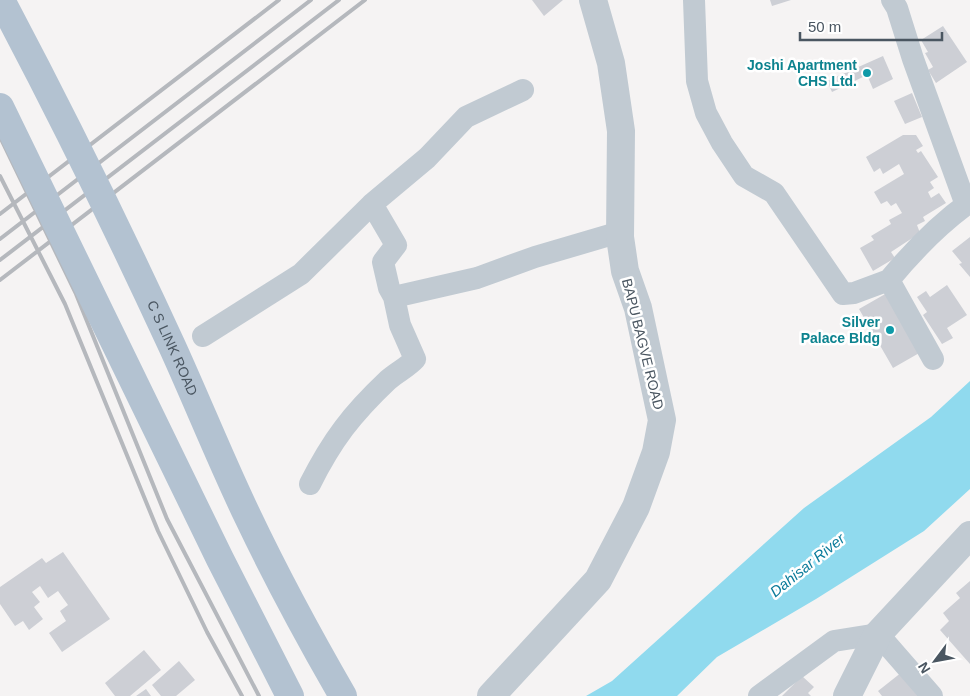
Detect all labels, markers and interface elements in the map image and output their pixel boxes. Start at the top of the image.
scale bar [800,10,942,42]
text: 50 m [808,18,841,35]
place label: Joshi Apartment CHS Ltd. [747,57,857,89]
marker: Joshi Apartment CHS Ltd. [861,67,873,79]
street label: BAPU BAGVE ROAD [619,277,667,411]
street label: C S LINK ROAD [144,298,201,398]
place label: Silver Palace Bldg [801,314,881,346]
marker: Silver Palace Bldg [884,324,896,336]
water label: Dahisar River [766,529,848,600]
north arrow [910,636,960,686]
text: N [915,659,933,676]

